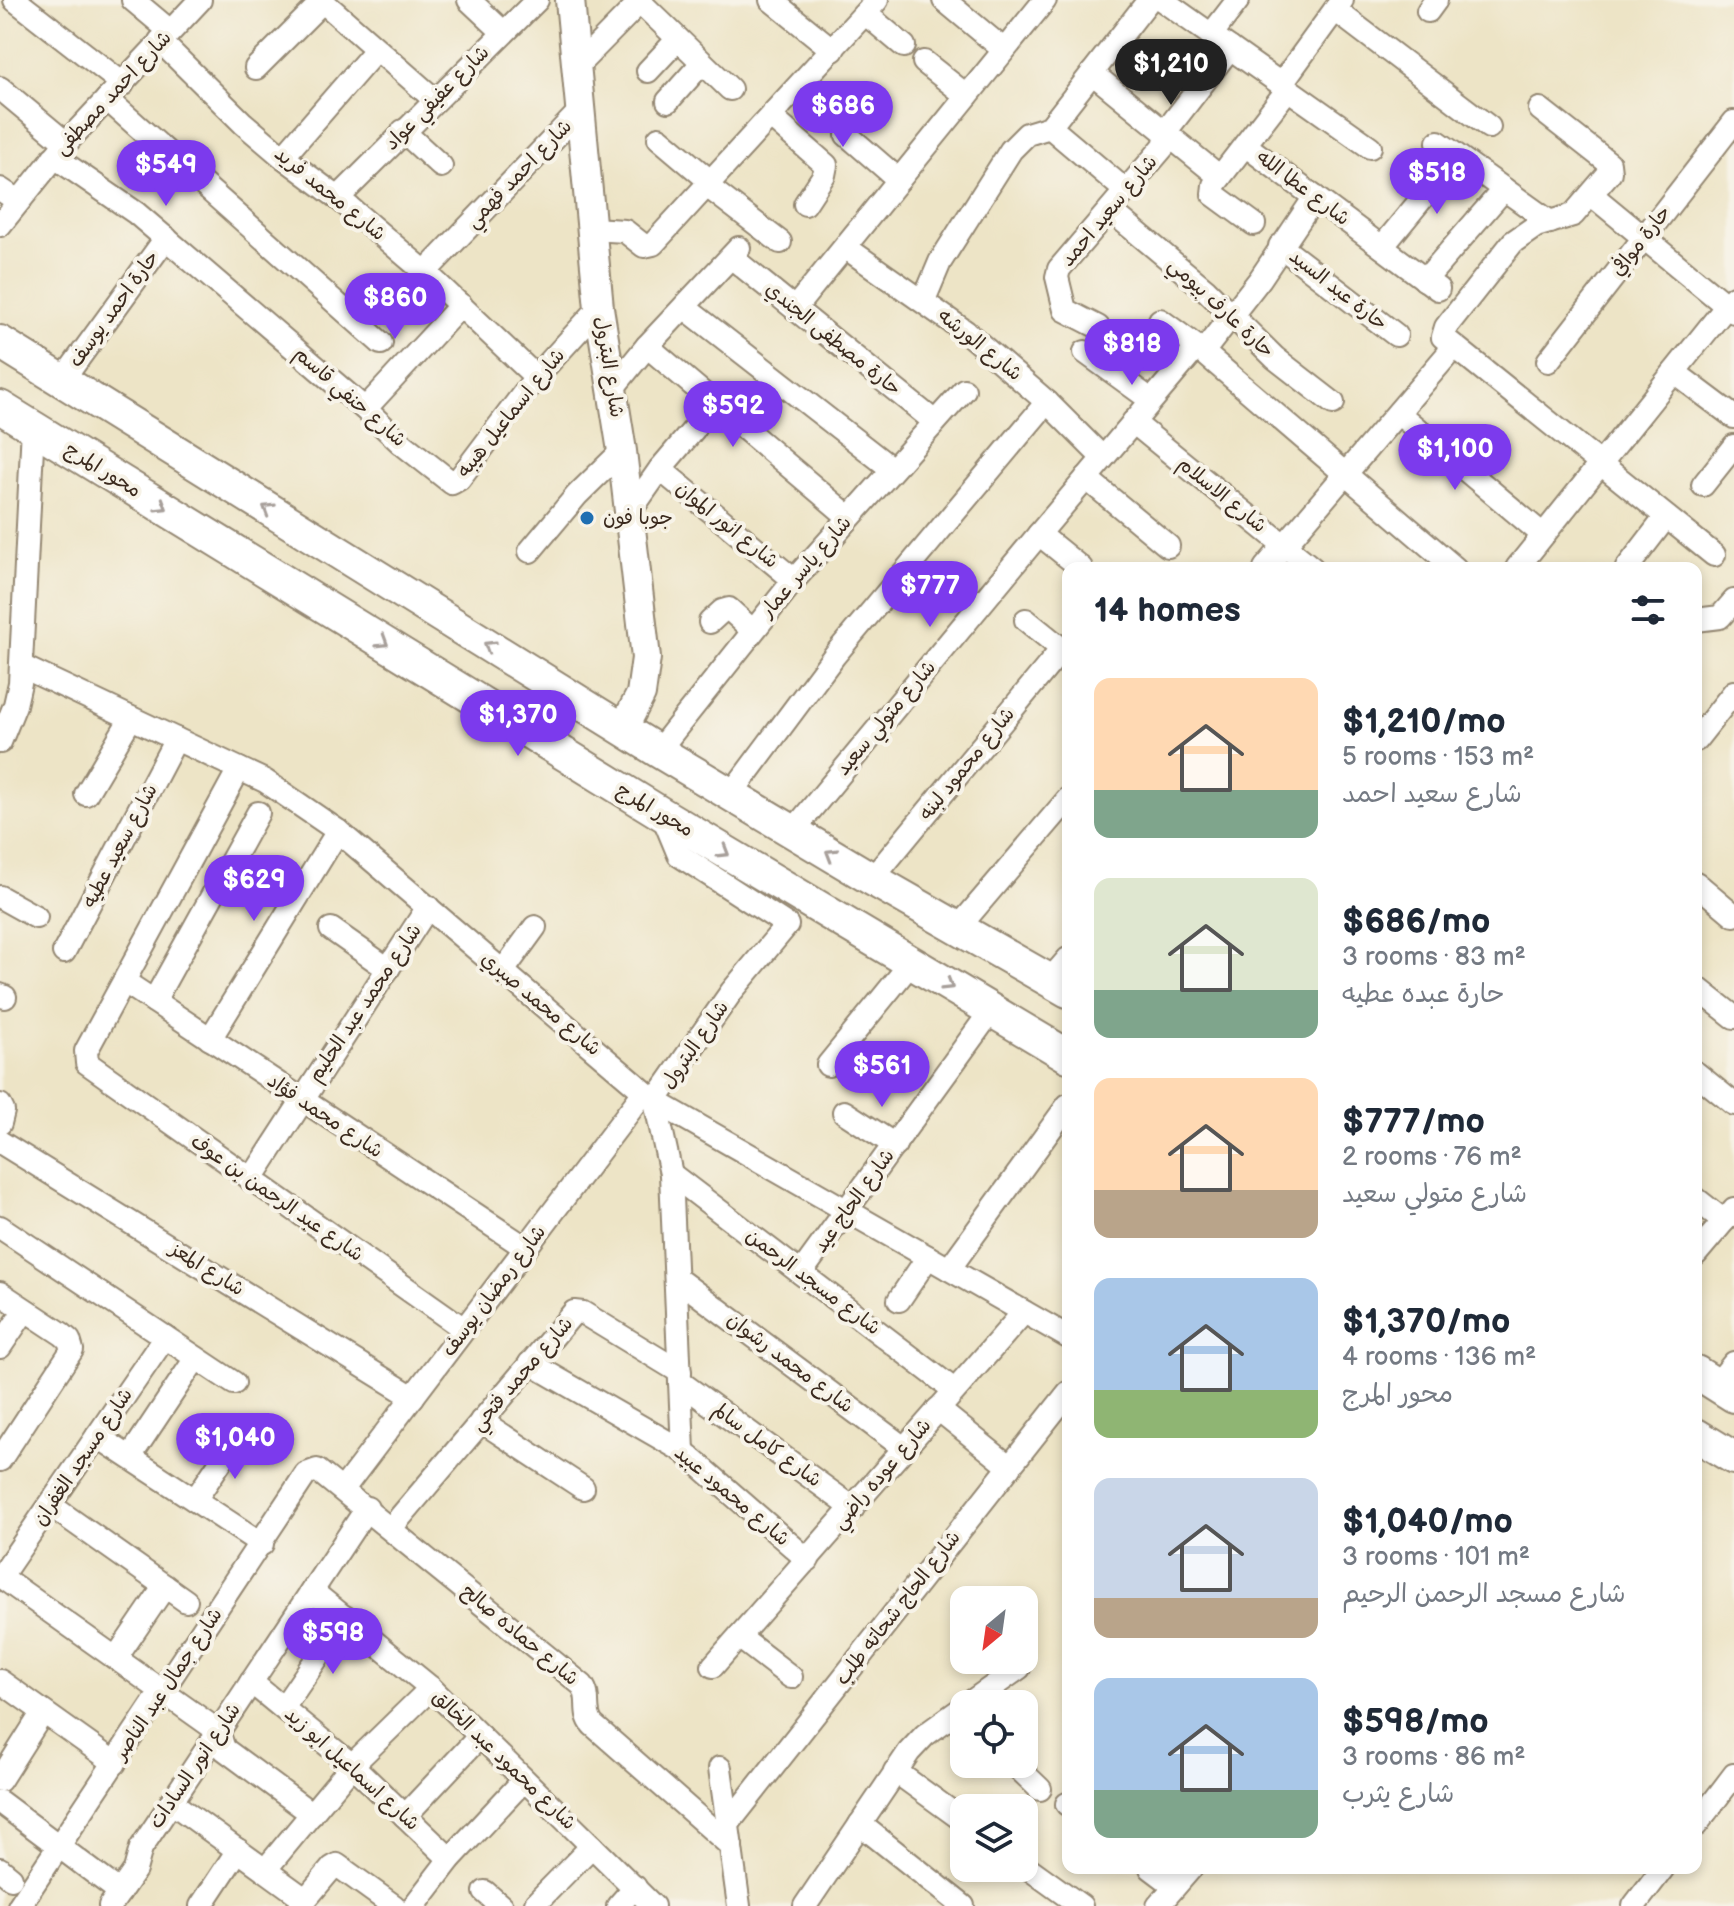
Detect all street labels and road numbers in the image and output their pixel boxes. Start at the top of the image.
street label: شارع احمد مصطفى [49,26,177,161]
street label: شارع عفيفي عواد [380,41,498,159]
street label: شارع احمد فهمي [461,115,581,237]
street label: شارع محمد فريد [269,142,390,247]
street label: شارع عطا الله [1251,145,1354,232]
street label: شارع سعيد احمد [1055,150,1163,272]
street label: حارة موافي [1604,200,1677,282]
street label: حارة عبد السيد [1284,244,1392,336]
street label: حارة احمد يوسف [64,246,164,372]
street label: حارة عارف بيومي [1160,253,1279,367]
street label: حارة مصطفى الجندي [759,277,906,403]
street label: شارع الورشه [932,304,1027,387]
street label: شارع البترول [588,315,629,419]
street label: شارع حنفي قاسم [286,342,411,456]
street label: شارع اسماعيل هيبه [452,344,571,483]
street label: محور المرج [60,437,146,504]
street label: شارع الاسلام [1171,452,1271,540]
street label: شارع انور الموان [670,476,783,574]
street label: شارع ياسر عمار [755,511,858,624]
street label: شارع متولي سعيد [831,656,945,783]
street label: شارع محمود لبنه [914,703,1021,826]
street label: محور المرج [612,778,698,843]
street label: شارع سعيد عطيه [77,780,164,912]
street label: شارع محمد عبد الحليم [303,919,429,1088]
street label: شارع محمد صبري [475,947,606,1063]
street label: شارع البترول [656,996,735,1094]
street label: شارع محمد فؤاد [262,1069,387,1164]
street label: شارع عبد الرحمن بن عوف [185,1129,368,1268]
street label: شارع الحاج عيد [808,1144,900,1258]
street label: شارع رمضان يوسف [437,1221,552,1362]
street label: شارع مسجد الرحمن [740,1224,885,1341]
street label: شارع المعز [163,1236,249,1302]
street label: شارع محمد رشوان [721,1308,858,1419]
street label: شارع محمد فتحي [466,1312,582,1439]
street label: شارع مسجد الغفران [28,1384,139,1531]
street label: شارع كامل سالم [707,1397,826,1494]
street label: شارع عوده راضي [828,1414,940,1537]
street label: شارع محمود عبيد [669,1441,795,1552]
street label: شارع الحاج شحاته طلب [830,1526,967,1691]
street label: شارع حماده صالح [456,1579,583,1692]
street label: شارع جمال عبد الناصر [107,1603,229,1767]
street label: شارع محمود عبد الخالق [426,1685,581,1836]
street label: شارع انور السادات [144,1699,247,1834]
street label: شارع اسماعيل ابو زيد [279,1702,424,1837]

